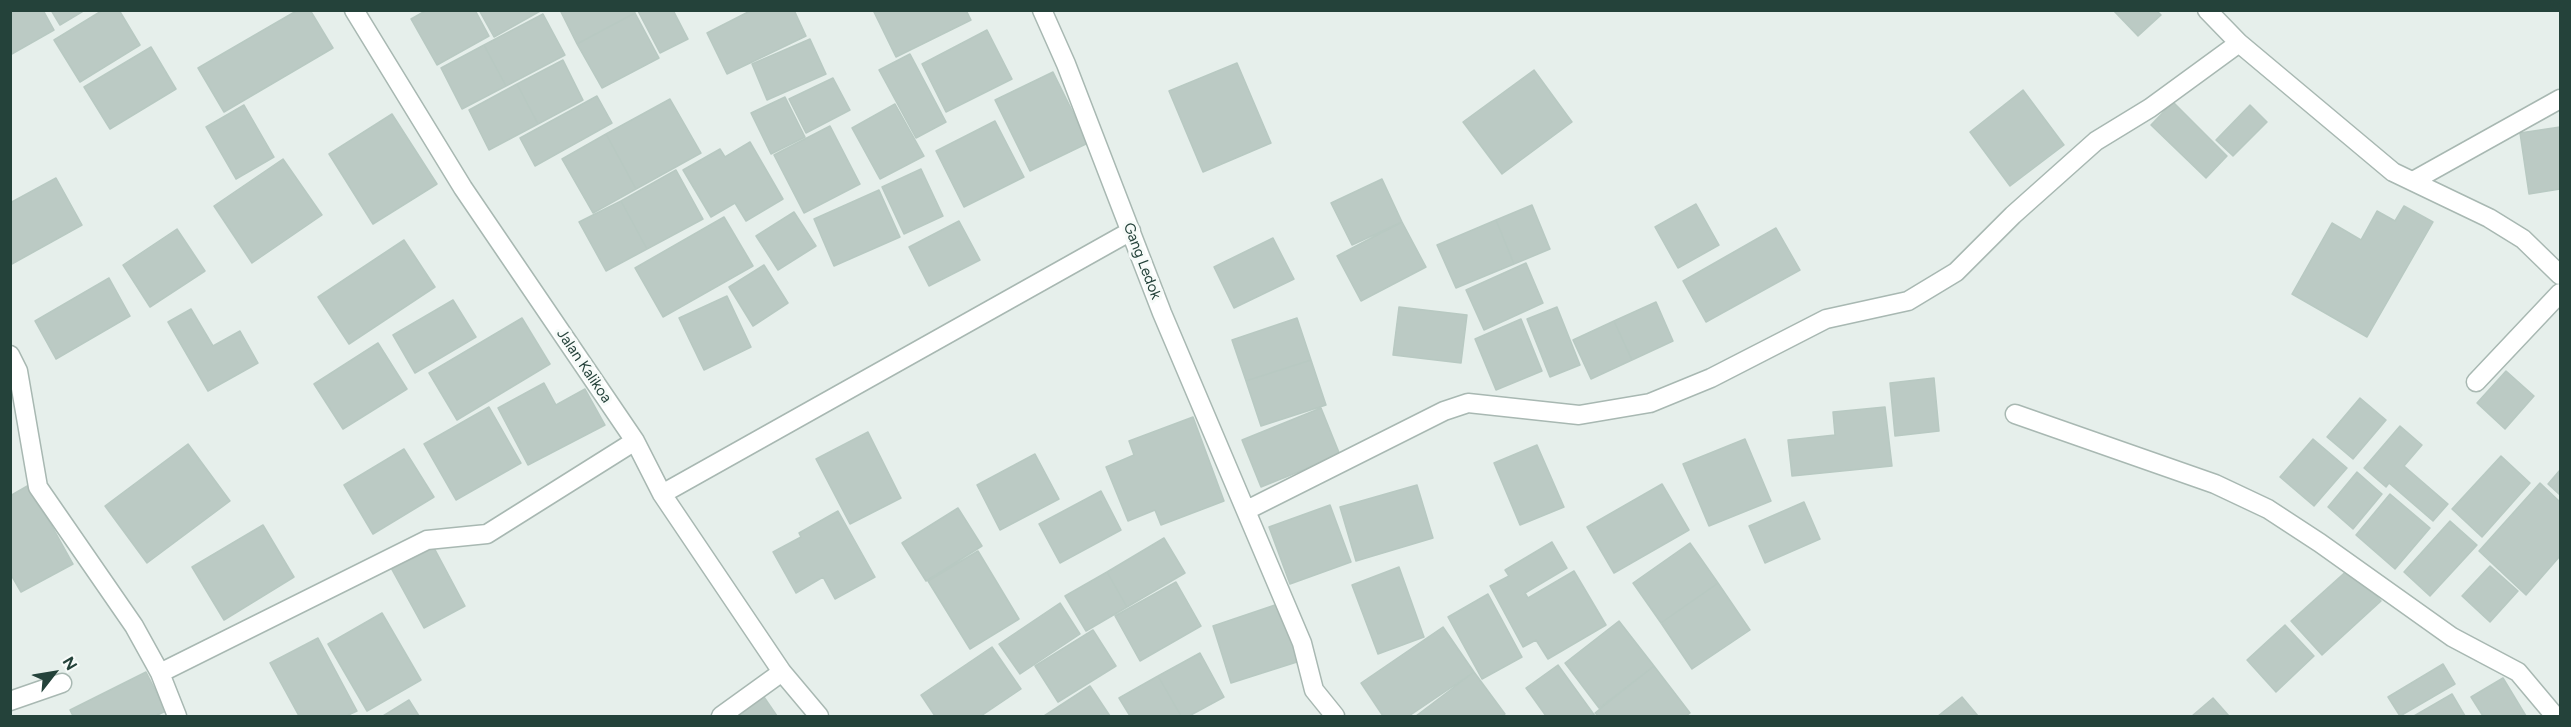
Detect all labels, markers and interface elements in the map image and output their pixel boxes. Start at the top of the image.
street label: Gang Ledok [1119,220,1165,302]
street label: Jalan Kalikoa [553,326,615,406]
north arrow [24,643,84,703]
text: N [59,653,81,674]

